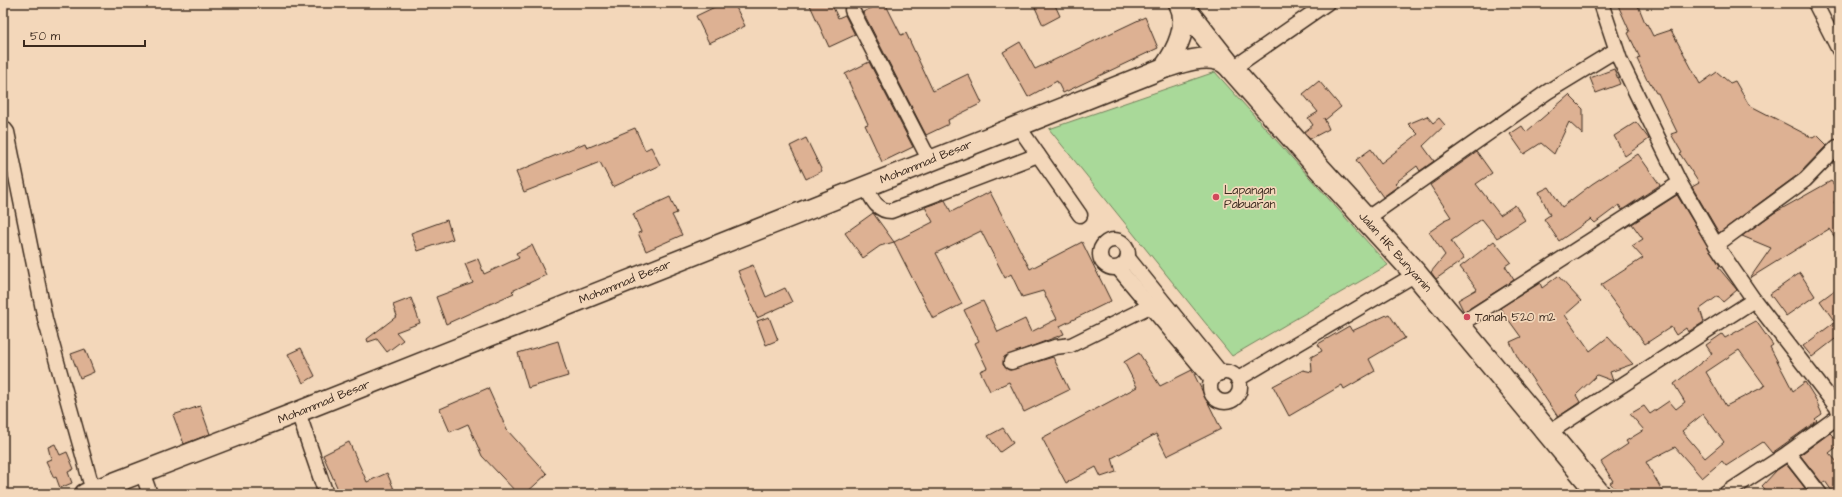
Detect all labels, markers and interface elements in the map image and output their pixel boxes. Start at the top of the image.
scale bar [24,22,145,48]
text: 50 m [30,28,61,45]
street label: Mohammad Besar [877,136,975,188]
place label: Lapangan Pabuaran [1224,182,1276,213]
marker: Lapangan Pabuaran [1211,192,1221,202]
street label: Jalan HR Bunyamin [1354,208,1436,296]
street label: Mohammad Besar [576,256,674,308]
place label: Tanah 520 m2 [1475,309,1556,326]
marker: Tanah 520 m2 [1462,312,1472,322]
street label: Mohammad Besar [275,376,373,428]

